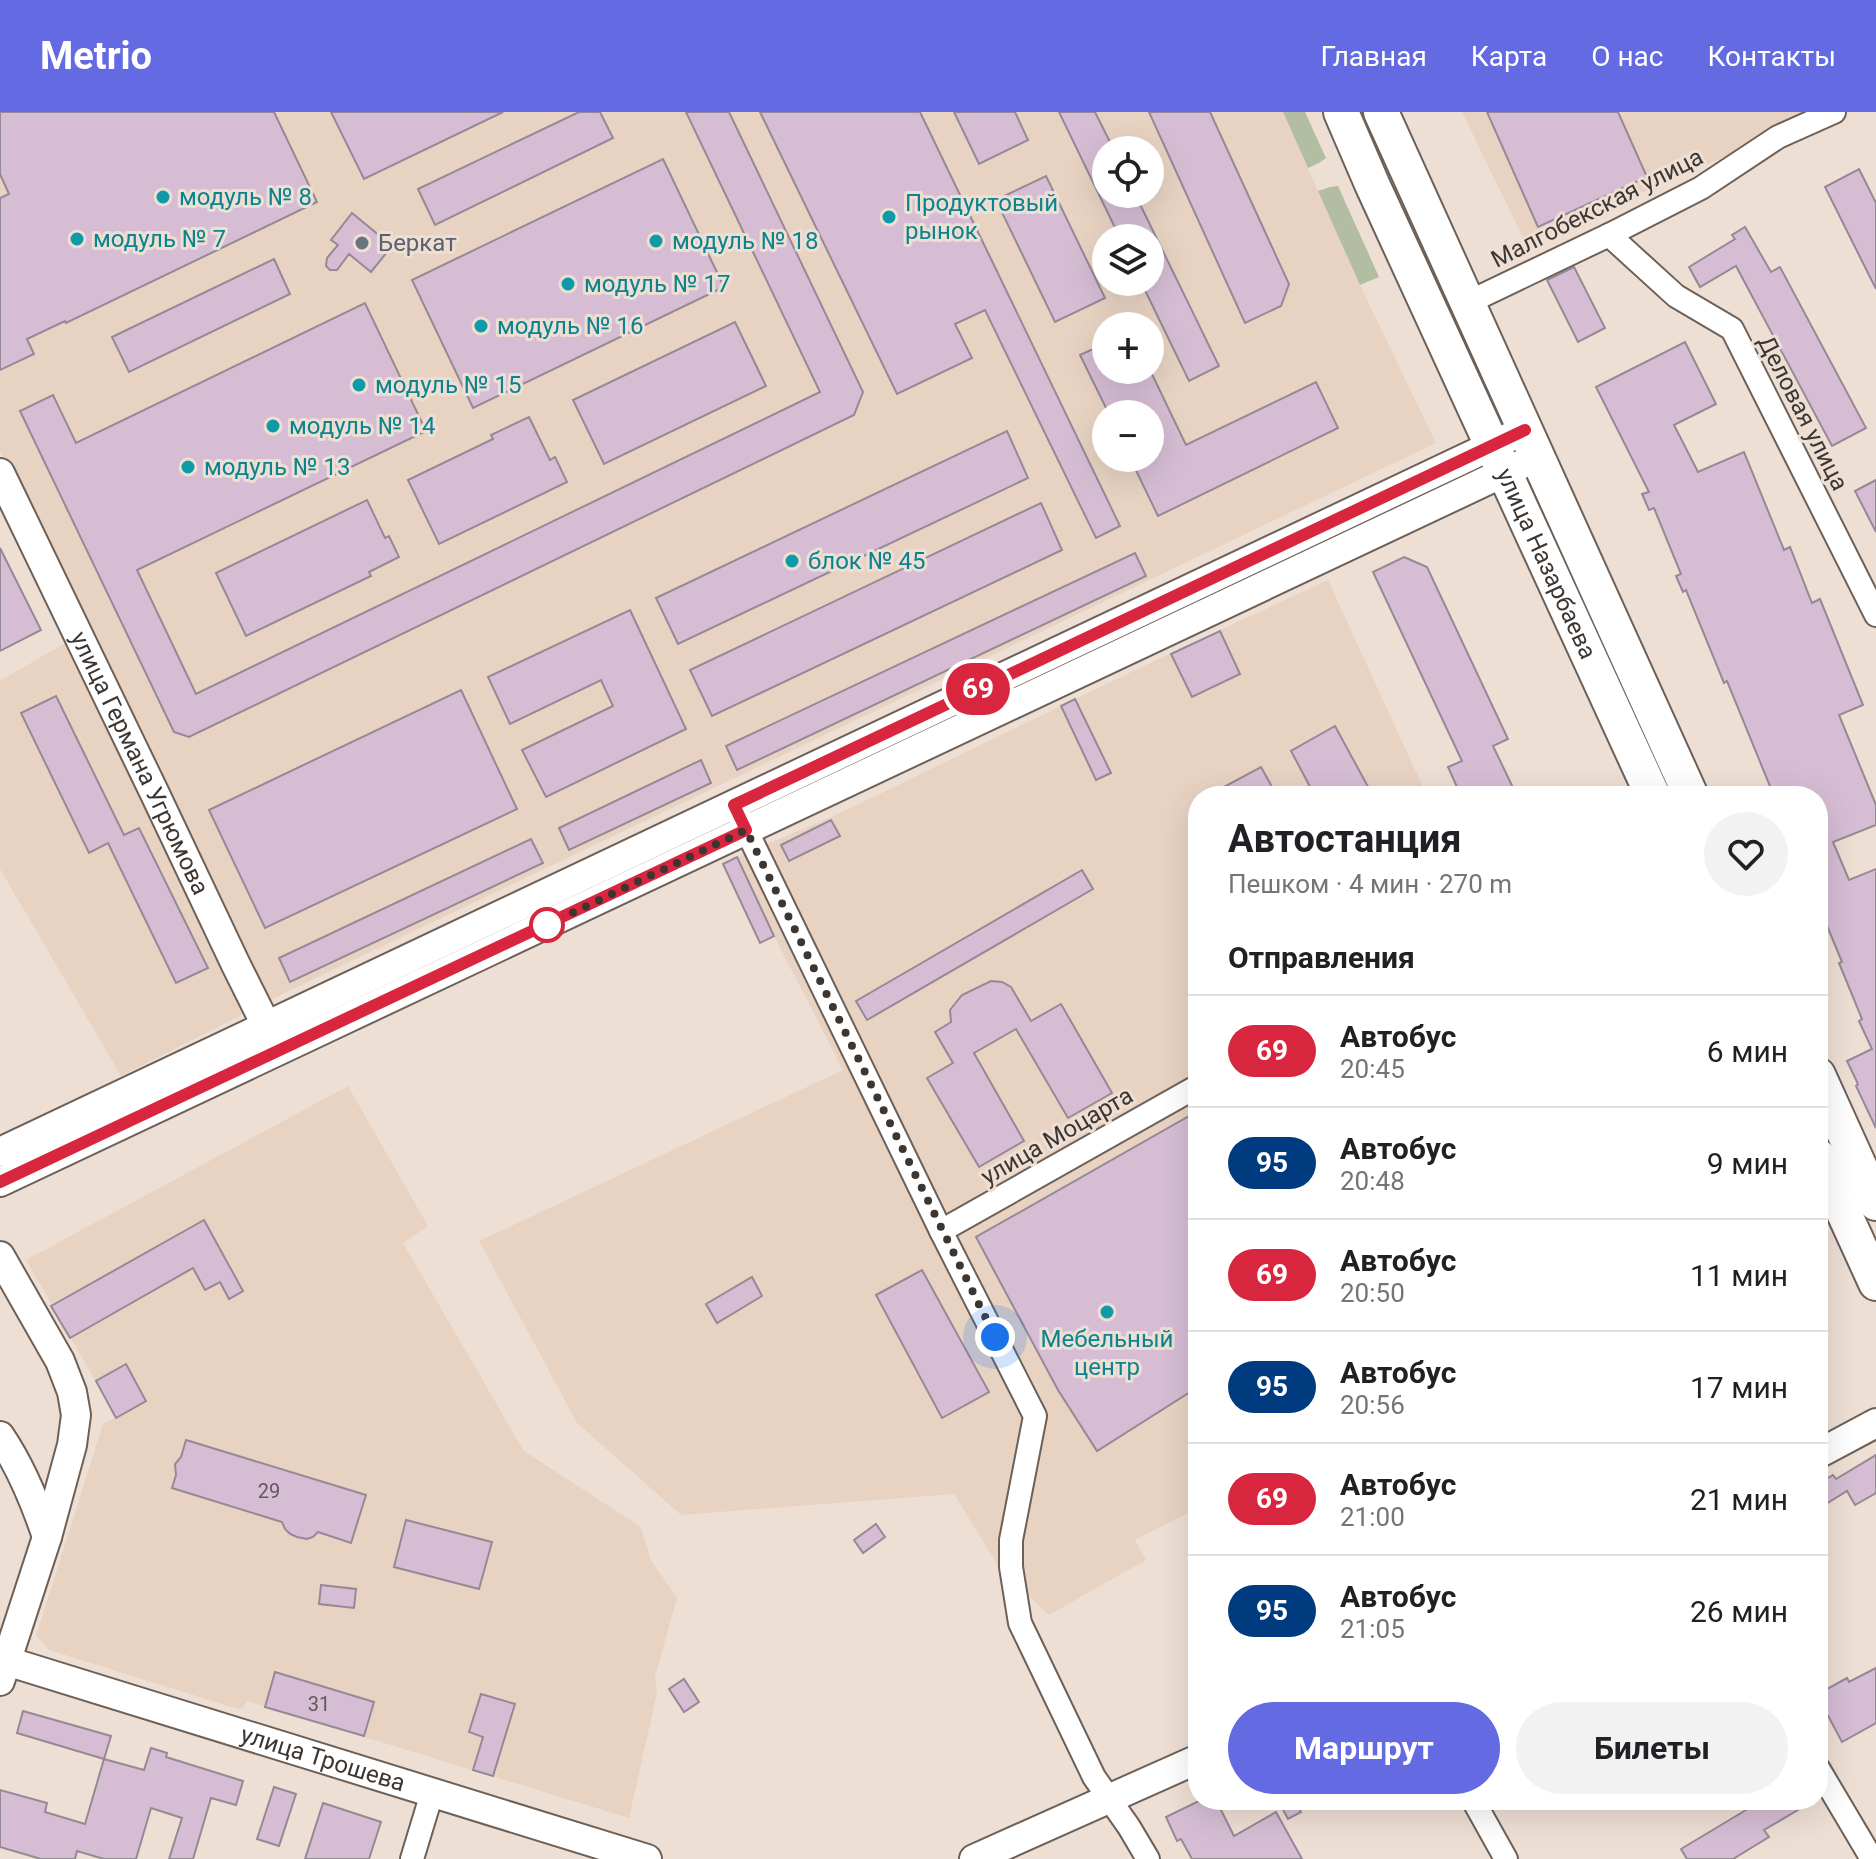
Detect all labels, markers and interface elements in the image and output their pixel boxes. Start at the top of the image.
text: Metrio [40,34,152,78]
text: Главная [1320,40,1427,73]
text: Карта [1471,40,1547,73]
text: О нас [1591,40,1663,73]
text: Контакты [1707,40,1836,73]
map controls [1092,136,1164,472]
button: locate [1092,136,1164,208]
street label: Малгобекская улица [1486,142,1708,274]
place label: модуль № 8 [179,183,312,211]
marker: модуль № 8 [154,188,172,206]
place label: Продуктовый рынок [905,189,1058,245]
marker: Продуктовый рынок [880,208,898,226]
button: layers [1092,224,1164,296]
place label: модуль № 7 [93,225,226,253]
place label: модуль № 18 [672,227,818,255]
place label: Беркат [378,229,457,257]
marker: модуль № 7 [68,230,86,248]
marker: модуль № 18 [647,232,665,250]
marker: Беркат [353,234,371,252]
place label: модуль № 17 [584,270,730,298]
marker: модуль № 17 [559,275,577,293]
place label: модуль № 16 [497,312,643,340]
button: + [1092,312,1164,384]
marker: модуль № 16 [472,317,490,335]
street label: Деловая улица [1752,331,1854,495]
place label: модуль № 15 [375,371,521,399]
marker: модуль № 15 [350,376,368,394]
button: − [1092,400,1164,472]
place label: модуль № 14 [289,412,435,440]
marker: модуль № 14 [264,417,282,435]
place label: модуль № 13 [204,453,350,481]
marker: модуль № 13 [179,458,197,476]
street label: улица Назарбаева [1490,464,1602,663]
place label: блок № 45 [808,547,925,575]
marker: блок № 45 [783,552,801,570]
street label: улица Германа Угрюмова [65,627,215,899]
line badge: 69 [942,663,1014,715]
text: 69 [962,672,994,705]
button: heart [1704,812,1788,896]
text: Автостанция [1228,817,1462,861]
text: Пешком · 4 мин · 270 m [1228,869,1512,899]
unlabelled marker [530,908,564,942]
text: Отправления [1228,940,1415,975]
text: Автобус [1340,1019,1456,1054]
text: 69 [1256,1034,1288,1067]
text: 6 мин [1707,1034,1788,1069]
text: 20:45 [1340,1054,1405,1084]
street label: улица Моцарта [976,1081,1138,1191]
text: Автобус [1340,1131,1456,1166]
text: 95 [1256,1146,1288,1179]
text: 9 мин [1707,1146,1788,1181]
text: 20:48 [1340,1166,1405,1196]
text: Автобус [1340,1243,1456,1278]
text: 69 [1256,1258,1288,1291]
text: 11 мин [1690,1258,1788,1293]
text: 20:50 [1340,1278,1405,1308]
marker: Мебельный центр [1098,1303,1116,1321]
your location [975,1317,1015,1357]
place label: Мебельный центр [1041,1325,1173,1381]
text: Автобус [1340,1355,1456,1390]
text: 95 [1256,1370,1288,1403]
text: 17 мин [1690,1370,1788,1405]
text: 20:56 [1340,1390,1405,1420]
text: Автобус [1340,1467,1456,1502]
house number: 29 [258,1479,280,1503]
text: 69 [1256,1482,1288,1515]
text: 21 мин [1690,1482,1788,1517]
text: 21:00 [1340,1502,1405,1532]
text: Автобус [1340,1579,1456,1614]
text: 95 [1256,1594,1288,1627]
text: 26 мин [1690,1594,1788,1629]
text: 21:05 [1340,1614,1405,1644]
house number: 31 [308,1692,330,1716]
button: Маршрут [1228,1702,1500,1794]
button: Билеты [1516,1702,1788,1794]
street label: улица Трошева [237,1720,409,1797]

